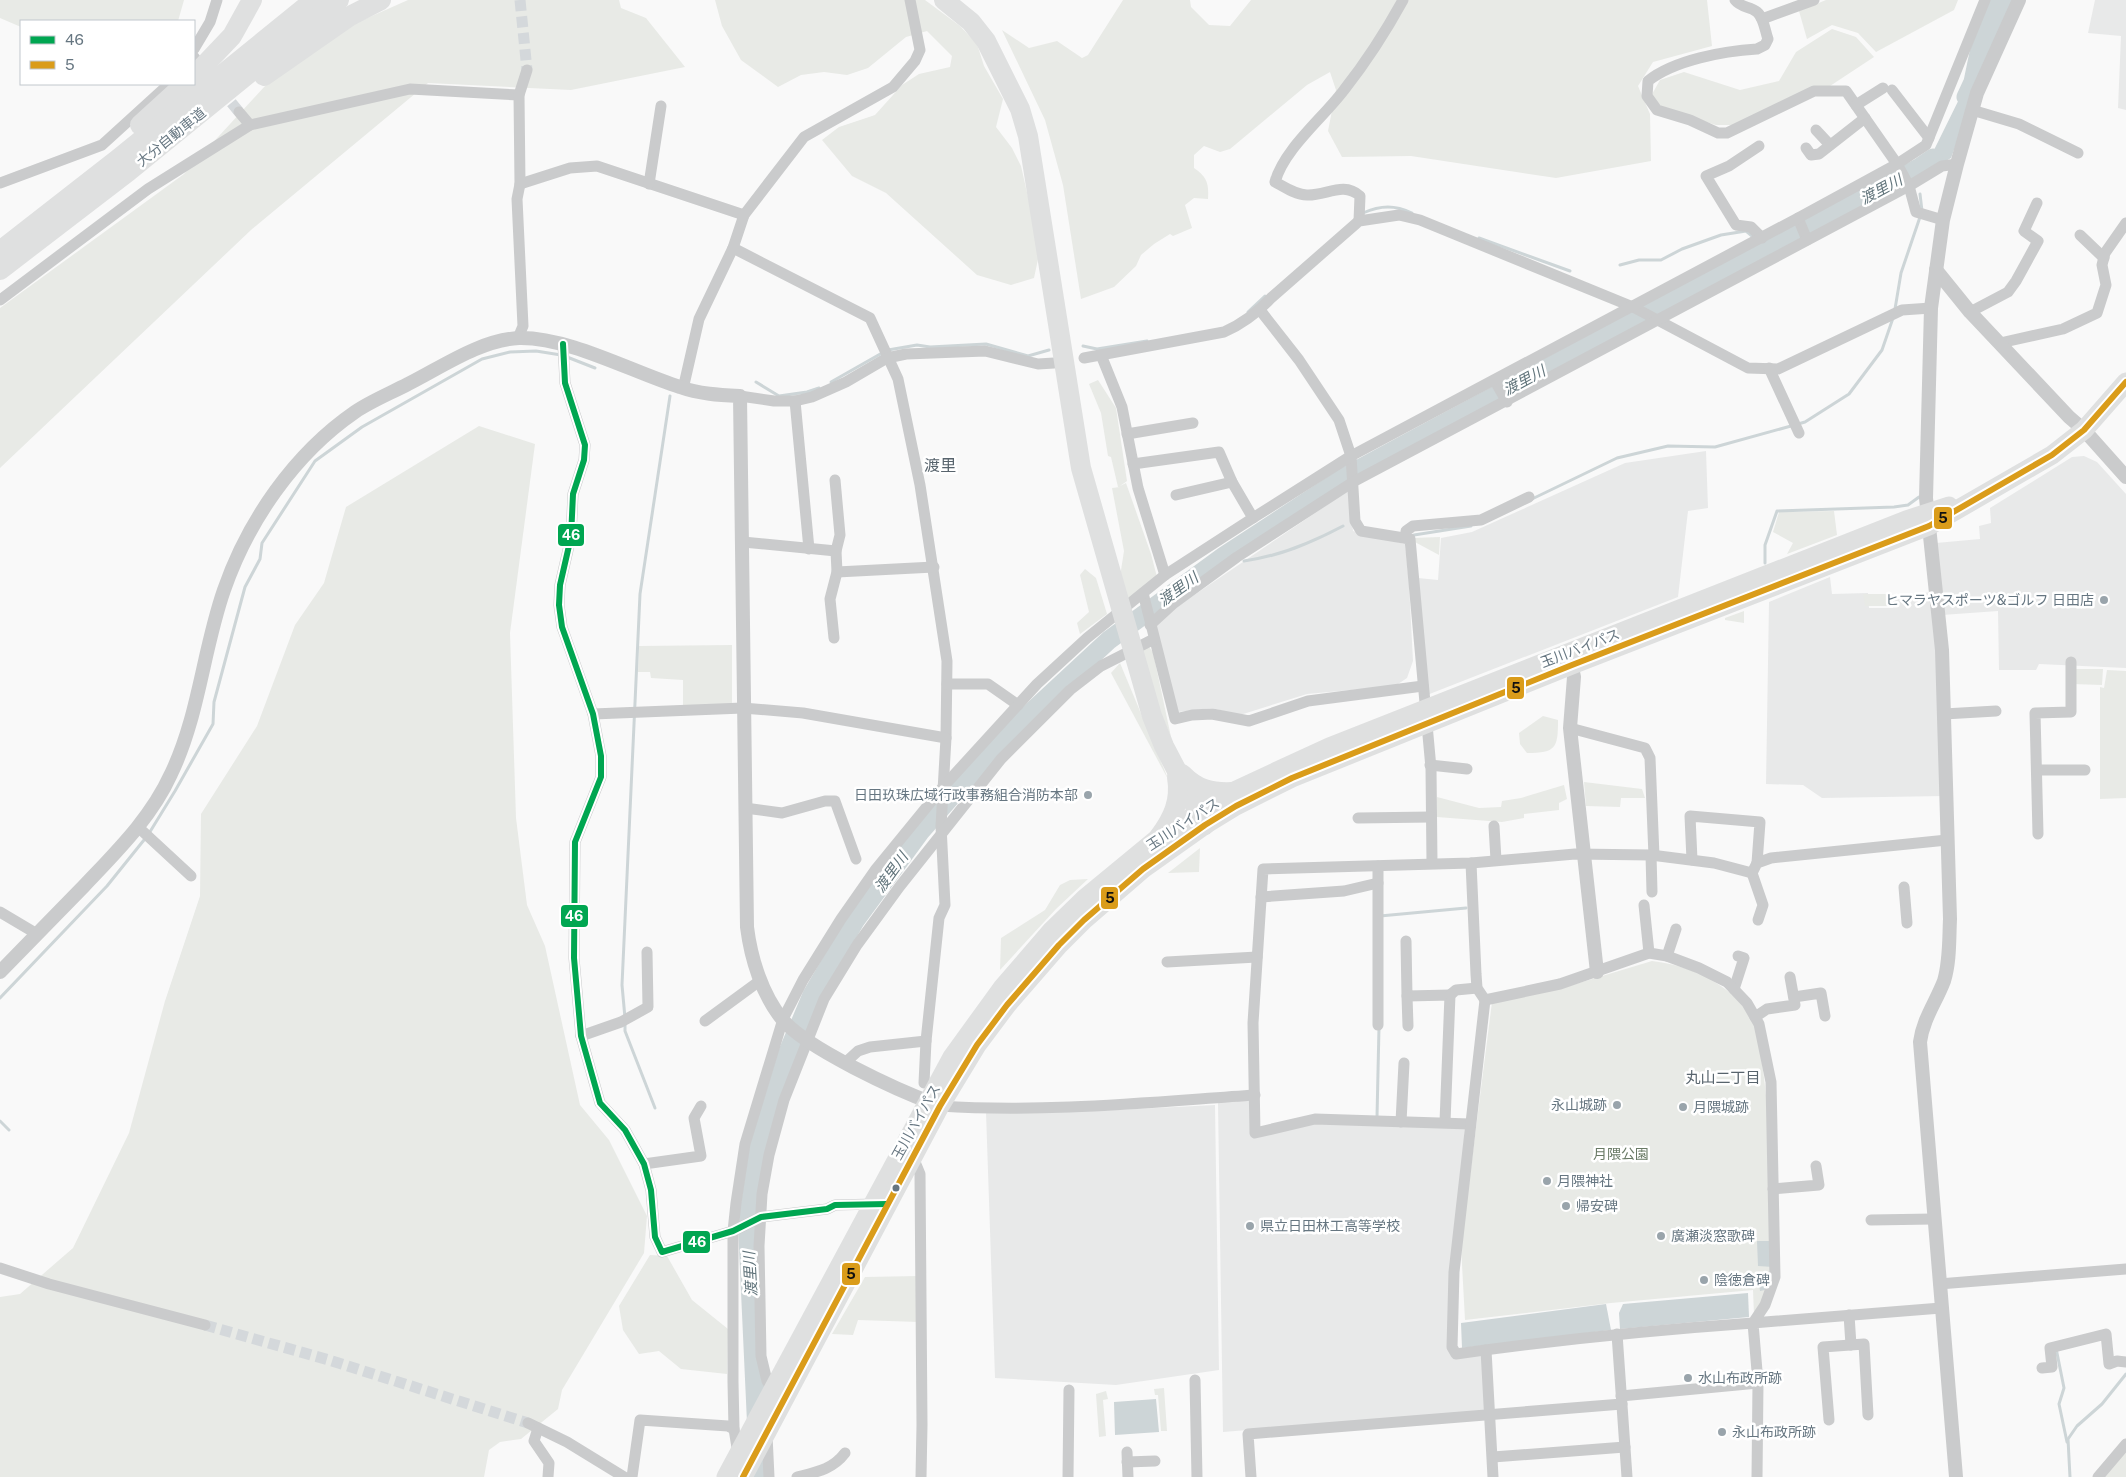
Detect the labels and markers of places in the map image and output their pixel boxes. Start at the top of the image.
place label: ヒマラヤスポーツ&ゴルフ 日田店 [1885,592,2094,608]
marker: ヒマラヤスポーツ&ゴルフ 日田店 [2098,594,2110,606]
place label: 日田玖珠広域行政事務組合消防本部 [854,787,1078,803]
marker: 日田玖珠広域行政事務組合消防本部 [1082,789,1094,801]
place label: 永山城跡 [1551,1097,1607,1113]
marker: 永山城跡 [1611,1099,1623,1111]
place label: 月隈城跡 [1693,1099,1749,1115]
marker: 月隈城跡 [1677,1101,1689,1113]
place label: 月隈神社 [1557,1173,1613,1189]
marker: 月隈神社 [1541,1175,1553,1187]
unlabelled marker [891,1183,901,1193]
place label: 帰安碑 [1576,1198,1618,1214]
marker: 帰安碑 [1560,1200,1572,1212]
place label: 県立日田林工高等学校 [1260,1218,1400,1234]
marker: 県立日田林工高等学校 [1244,1220,1256,1232]
place label: 廣瀬淡窓歌碑 [1671,1228,1755,1244]
marker: 廣瀬淡窓歌碑 [1655,1230,1667,1242]
place label: 陰徳倉碑 [1714,1272,1770,1288]
marker: 陰徳倉碑 [1698,1274,1710,1286]
place label: 水山布政所跡 [1698,1370,1782,1386]
marker: 水山布政所跡 [1682,1372,1694,1384]
place label: 永山布政所跡 [1732,1424,1816,1440]
marker: 永山布政所跡 [1716,1426,1728,1438]

